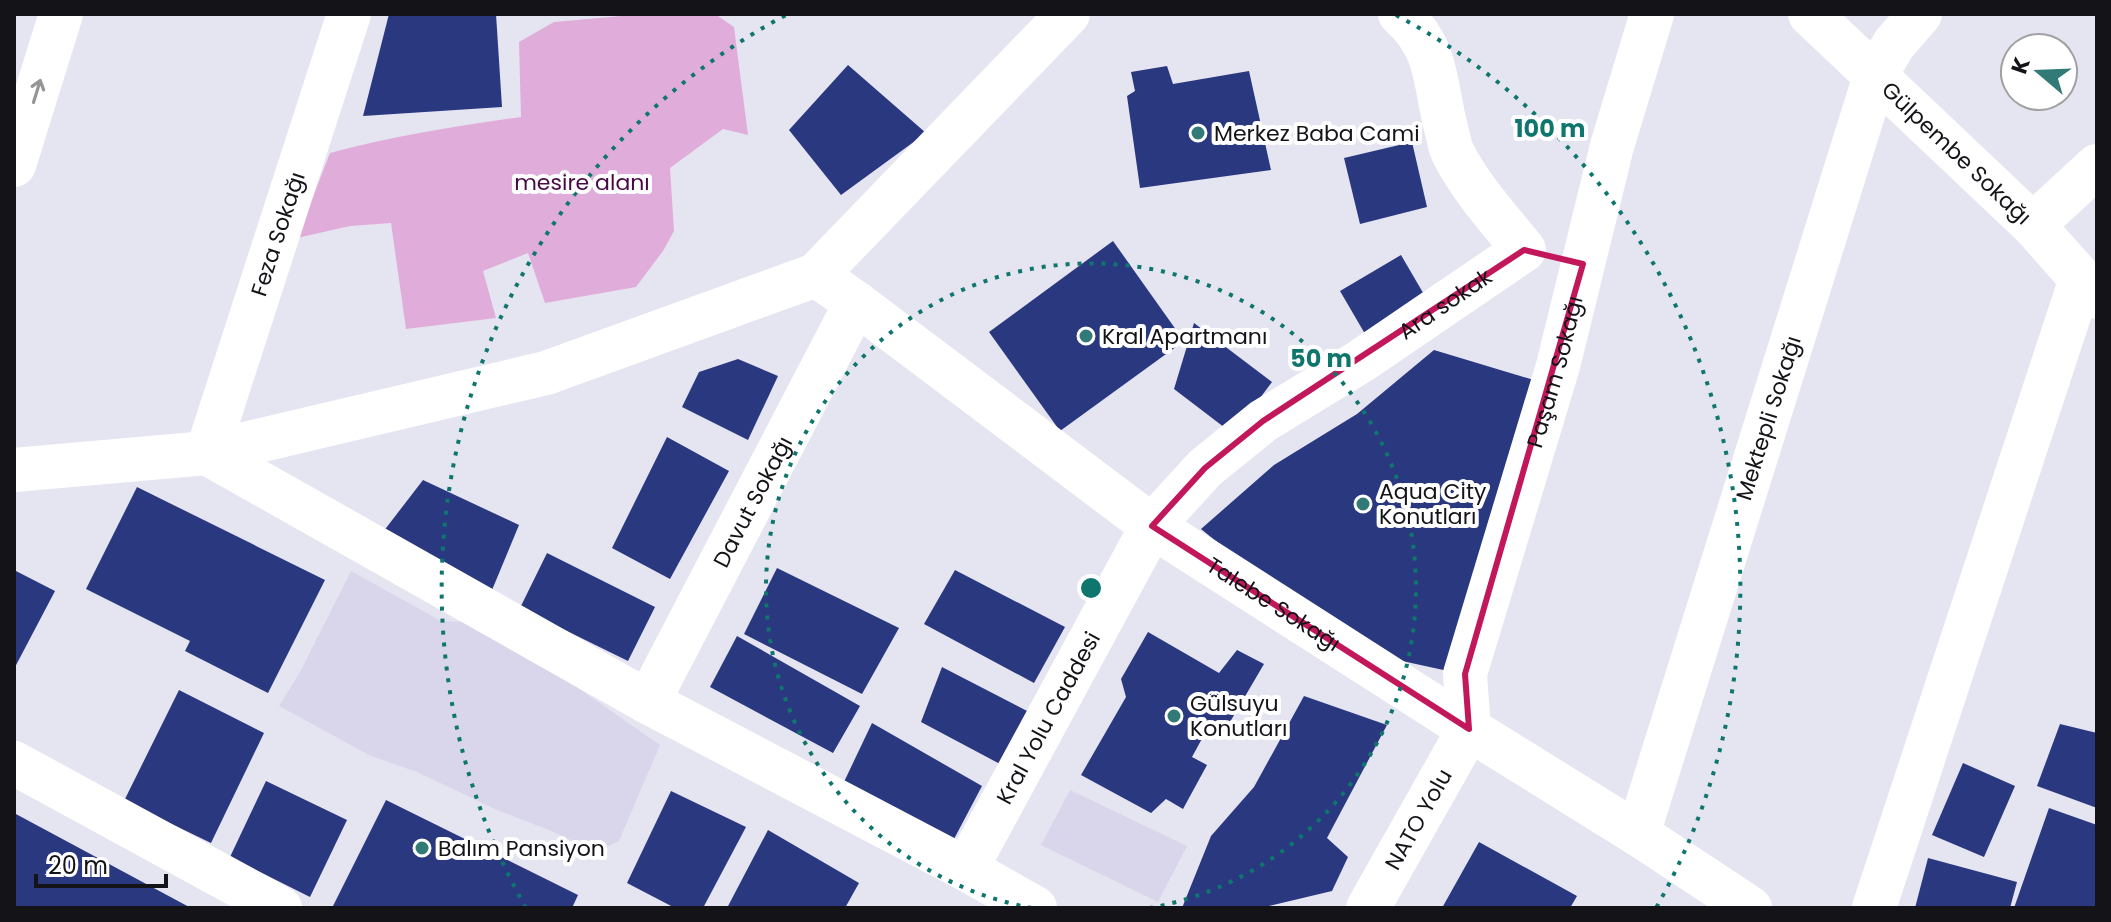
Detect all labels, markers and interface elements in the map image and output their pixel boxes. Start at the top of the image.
north arrow [1999,32,2079,112]
text: K [2003,53,2038,78]
street label: Gülpembe Sokağı [1875,74,2038,231]
one-way arrow [31,78,46,103]
text: 100 m [1515,112,1585,145]
place label: Merkez Baba Cami [1214,118,1420,149]
marker: Merkez Baba Cami [1189,124,1207,142]
park label: mesire alanı [514,167,650,198]
street label: Feza Sokağı [243,168,313,300]
street label: Ara sokak [1392,260,1499,347]
street label: Paşam Sokağı [1519,293,1590,451]
place label: Kral Apartmanı [1102,321,1267,352]
marker: Kral Apartmanı [1077,327,1095,345]
street label: Mektepli Sokağı [1728,332,1808,504]
text: 50 m [1290,342,1352,375]
street label: Davut Sokağı [705,430,800,573]
place label: Aqua City Konutları [1379,476,1487,532]
marker: Aqua City Konutları [1354,495,1372,513]
street label: Talebe Sokağı [1201,549,1347,658]
centre of rings [1077,574,1105,602]
street label: Kral Yolu Caddesi [989,626,1107,810]
place label: Gülsuyu Konutları [1190,688,1287,744]
marker: Gülsuyu Konutları [1165,707,1183,725]
street label: NATO Yolu [1377,763,1459,875]
place label: Balım Pansiyon [438,833,605,864]
scale bar [36,838,166,888]
marker: Balım Pansiyon [413,839,431,857]
text: 20 m [48,849,108,882]

